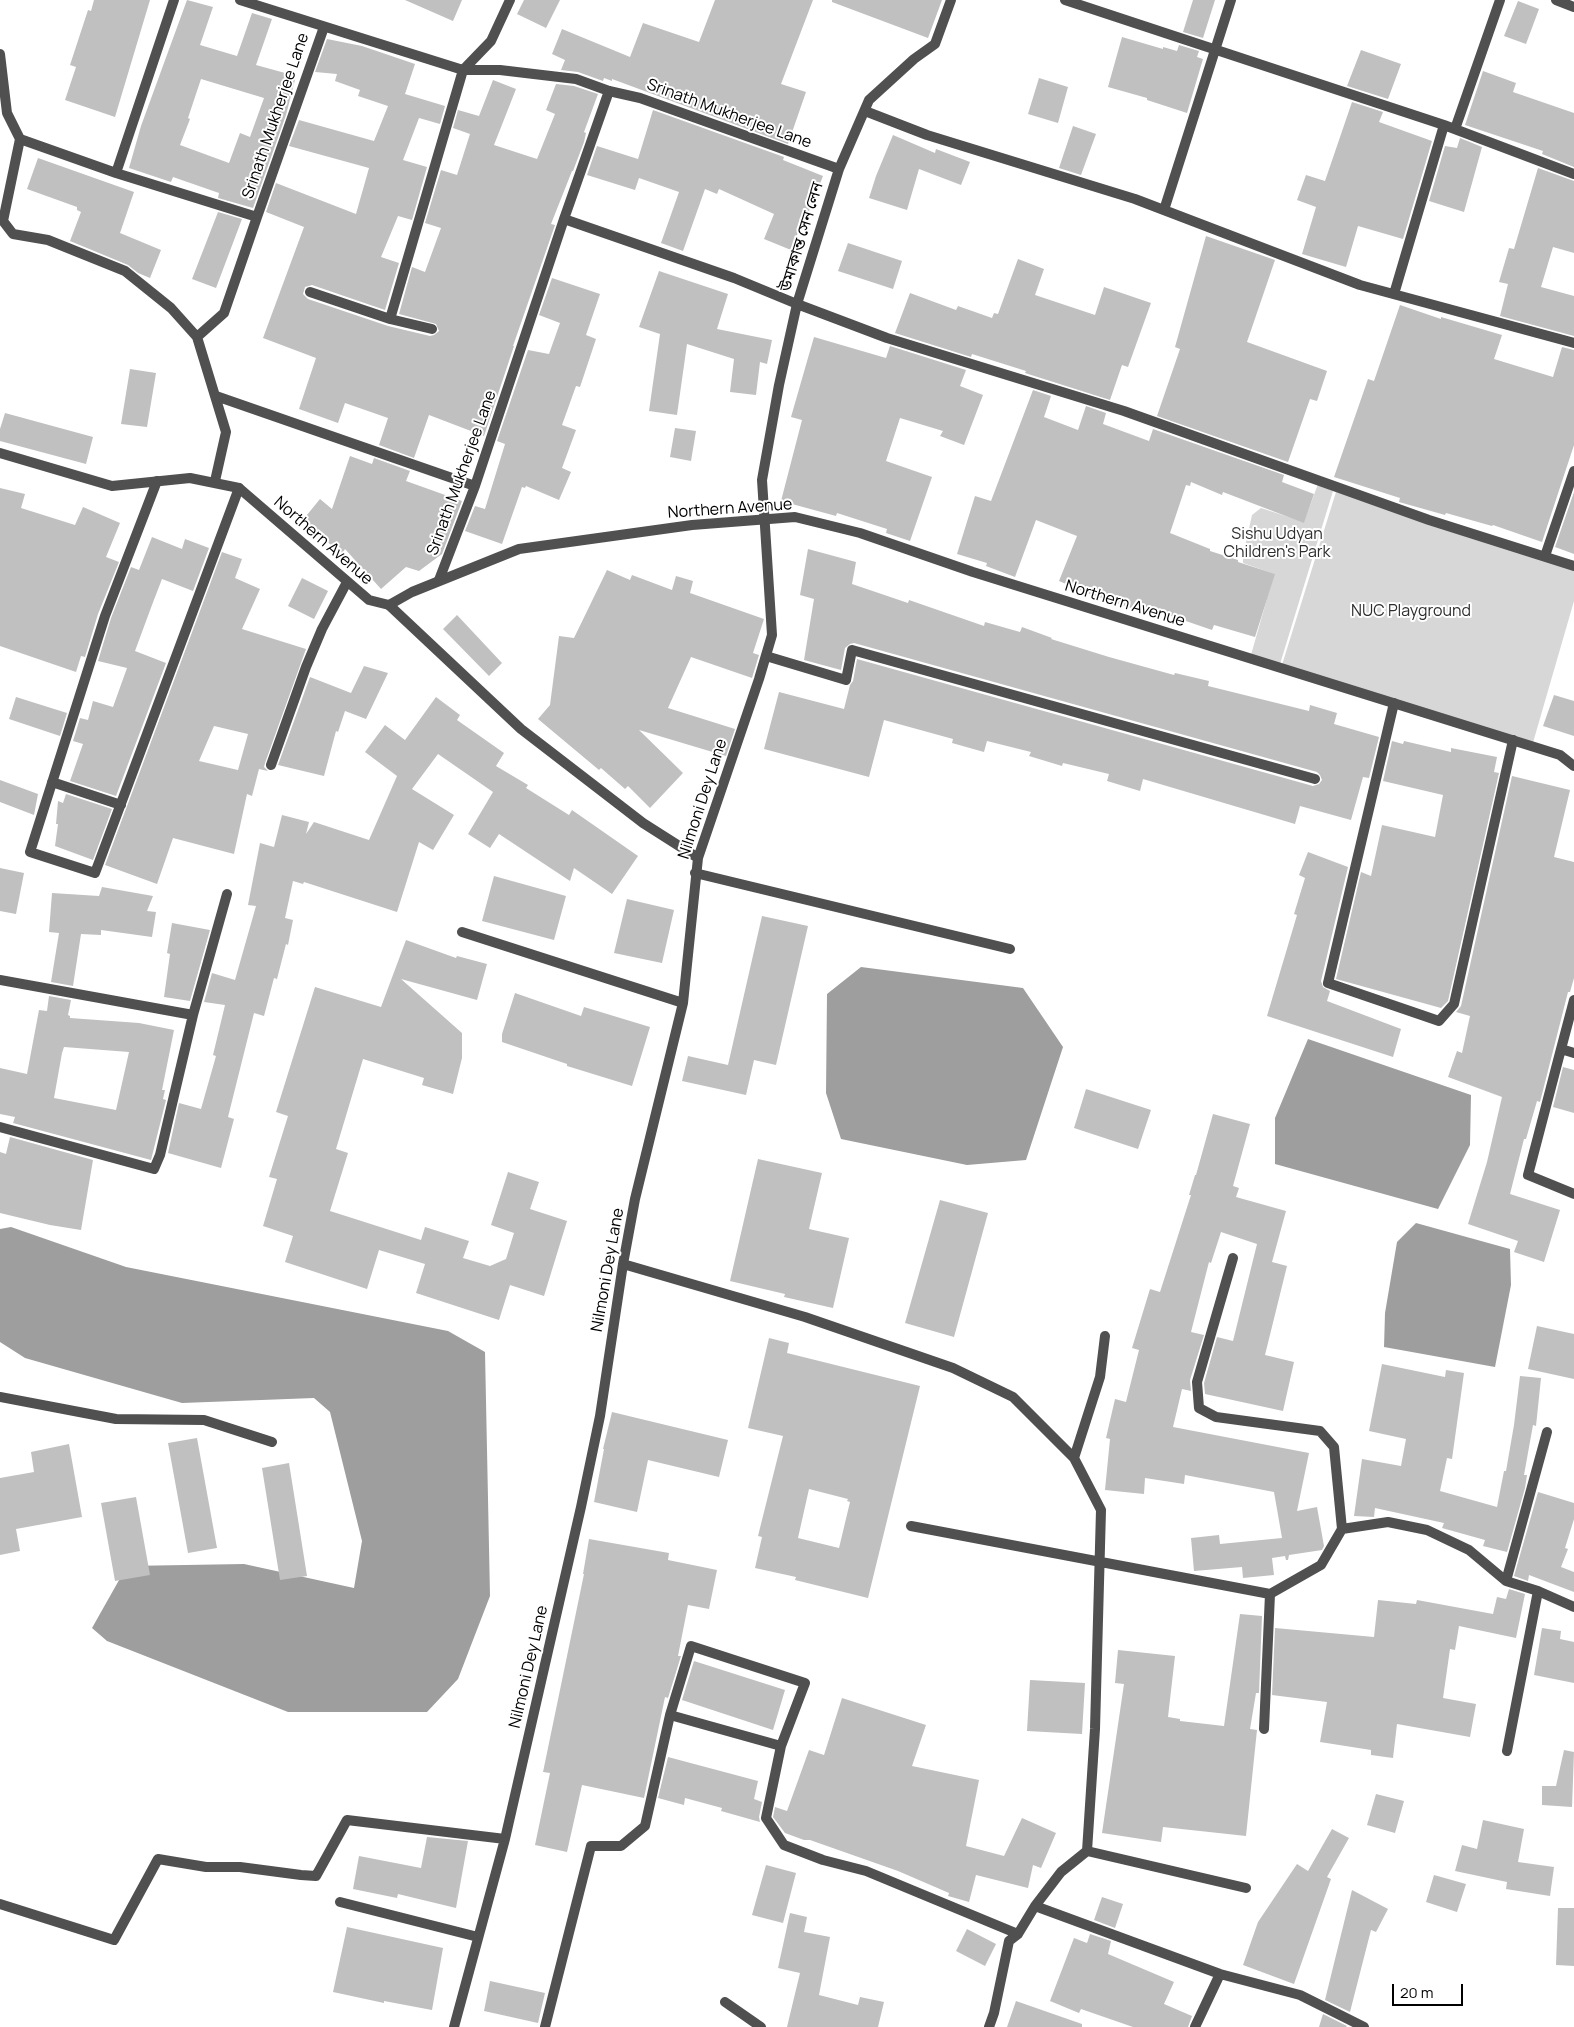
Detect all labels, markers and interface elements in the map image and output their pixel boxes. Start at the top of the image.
street label: Srinath Mukherjee Lane [239,31,313,201]
street label: Srinath Mukherjee Lane [644,75,814,153]
street label: উমাকান্ত সেন লেন [776,180,828,294]
street label: Srinath Mukherjee Lane [423,388,501,558]
street label: Northern Avenue [270,493,376,589]
street label: Northern Avenue [667,495,793,523]
park label: Sishu Udyan Children's Park [1223,525,1331,563]
street label: Northern Avenue [1063,577,1187,631]
park label: NUC Playground [1351,602,1471,622]
street label: Nilmoni Dey Lane [675,736,731,862]
street label: Nilmoni Dey Lane [588,1207,628,1333]
street label: Nilmoni Dey Lane [506,1604,552,1730]
scale bar [1394,1974,1465,2006]
text: 20 m [1400,1982,1433,2003]

